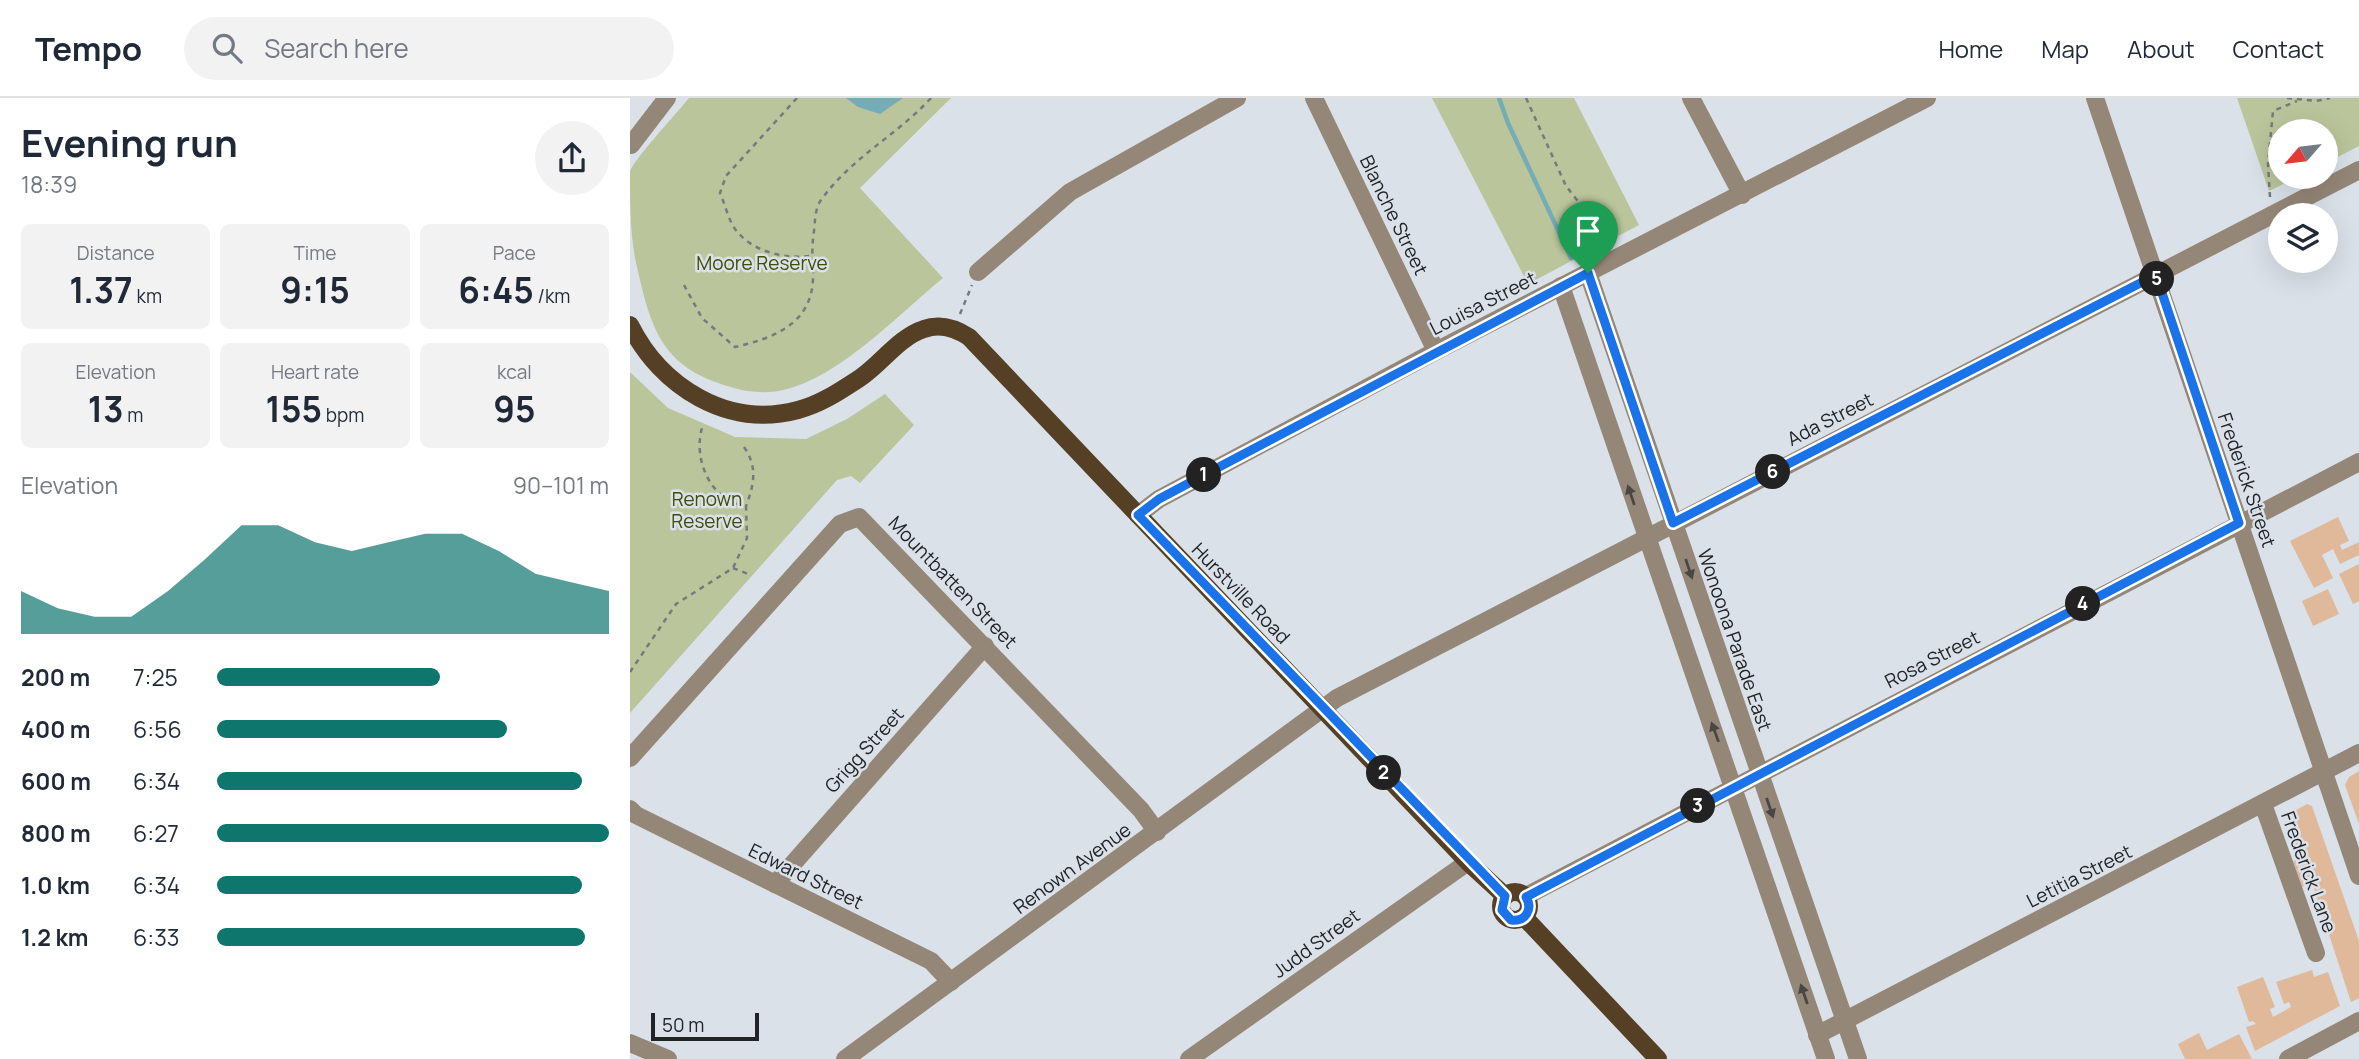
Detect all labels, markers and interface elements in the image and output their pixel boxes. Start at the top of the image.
search box [184,17,674,80]
text: Tempo [35,26,142,71]
icon: search [208,29,246,67]
text: Search here [264,30,409,66]
text: Home [1938,32,2003,65]
text: Map [2041,32,2089,65]
text: About [2127,32,2195,65]
text: Contact [2233,32,2324,65]
text: Evening run [21,116,238,168]
north arrow [2268,119,2338,189]
map controls [2268,119,2338,273]
button: share [535,121,609,195]
street label: Blanche Street [1354,151,1434,279]
text: 18:39 [21,168,77,200]
pin [1558,201,1618,273]
button: layers [2268,203,2338,273]
icon: arrive [1569,212,1607,250]
text: Distance [77,240,155,266]
text: Time [294,240,336,266]
text: Pace [493,240,536,266]
park label: Moore Reserve [696,250,828,276]
pin: 5 [2140,262,2174,296]
street label: Louisa Street [1425,265,1541,341]
text: 5 [2151,265,2162,291]
text: 1.37 [69,266,133,314]
text: 9:15 [280,266,350,314]
text: 6:45 [458,266,534,314]
text: km [133,283,162,309]
text: /km [534,283,570,309]
text: Elevation [76,359,156,385]
text: Heart rate [271,359,359,385]
text: kcal [497,359,532,385]
text: 13 [88,385,124,433]
text: 155 [266,385,322,433]
text: 95 [493,385,535,433]
street label: Ada Street [1782,386,1878,452]
text: m [124,402,143,428]
text: bpm [322,402,364,428]
street label: Frederick Street [2212,409,2282,551]
pin: 6 [1756,454,1790,490]
pin: 1 [1186,458,1222,492]
text: 6 [1767,458,1778,484]
text: 1 [1199,461,1208,487]
text: Elevation [21,469,118,501]
text: 90–101 m [513,469,609,501]
one-way arrow [1625,484,1636,505]
park label: Renown Reserve [671,486,743,534]
street label: Mountbatten Street [883,510,1023,654]
street label: Hurstville Road [1186,537,1296,649]
street label: Wonoona Parade East [1692,545,1778,735]
one-way arrow [1684,559,1695,580]
pin: 4 [2066,587,2100,622]
text: 4 [2077,590,2088,616]
street label: Rosa Street [1880,624,1984,694]
text: 200 m [21,661,90,693]
text: 7:25 [133,661,178,693]
street label: Grigg Street [819,702,909,798]
text: 400 m [21,713,91,745]
text: 6:56 [133,713,182,745]
one-way arrow [1709,722,1720,743]
pin: 2 [1366,756,1402,790]
text: 2 [1378,759,1389,785]
text: 600 m [21,765,91,797]
text: 6:34 [133,765,180,797]
pin: 3 [1680,788,1716,824]
text: 3 [1692,792,1703,818]
one-way arrow [1765,798,1776,819]
street label: Frederick Lane [2275,808,2343,936]
street label: Renown Avenue [1008,816,1136,920]
text: 800 m [21,817,91,849]
text: 6:27 [133,817,179,849]
street label: Edward Street [744,837,868,915]
street label: Letitia Street [2022,838,2136,914]
text: 1.0 km [21,869,90,901]
text: 6:34 [133,869,180,901]
street label: Judd Street [1267,902,1365,984]
text: 1.2 km [21,921,88,953]
text: 6:33 [133,921,180,953]
one-way arrow [1798,984,1809,1005]
scale bar [651,1010,760,1042]
text: 50 m [662,1012,704,1038]

